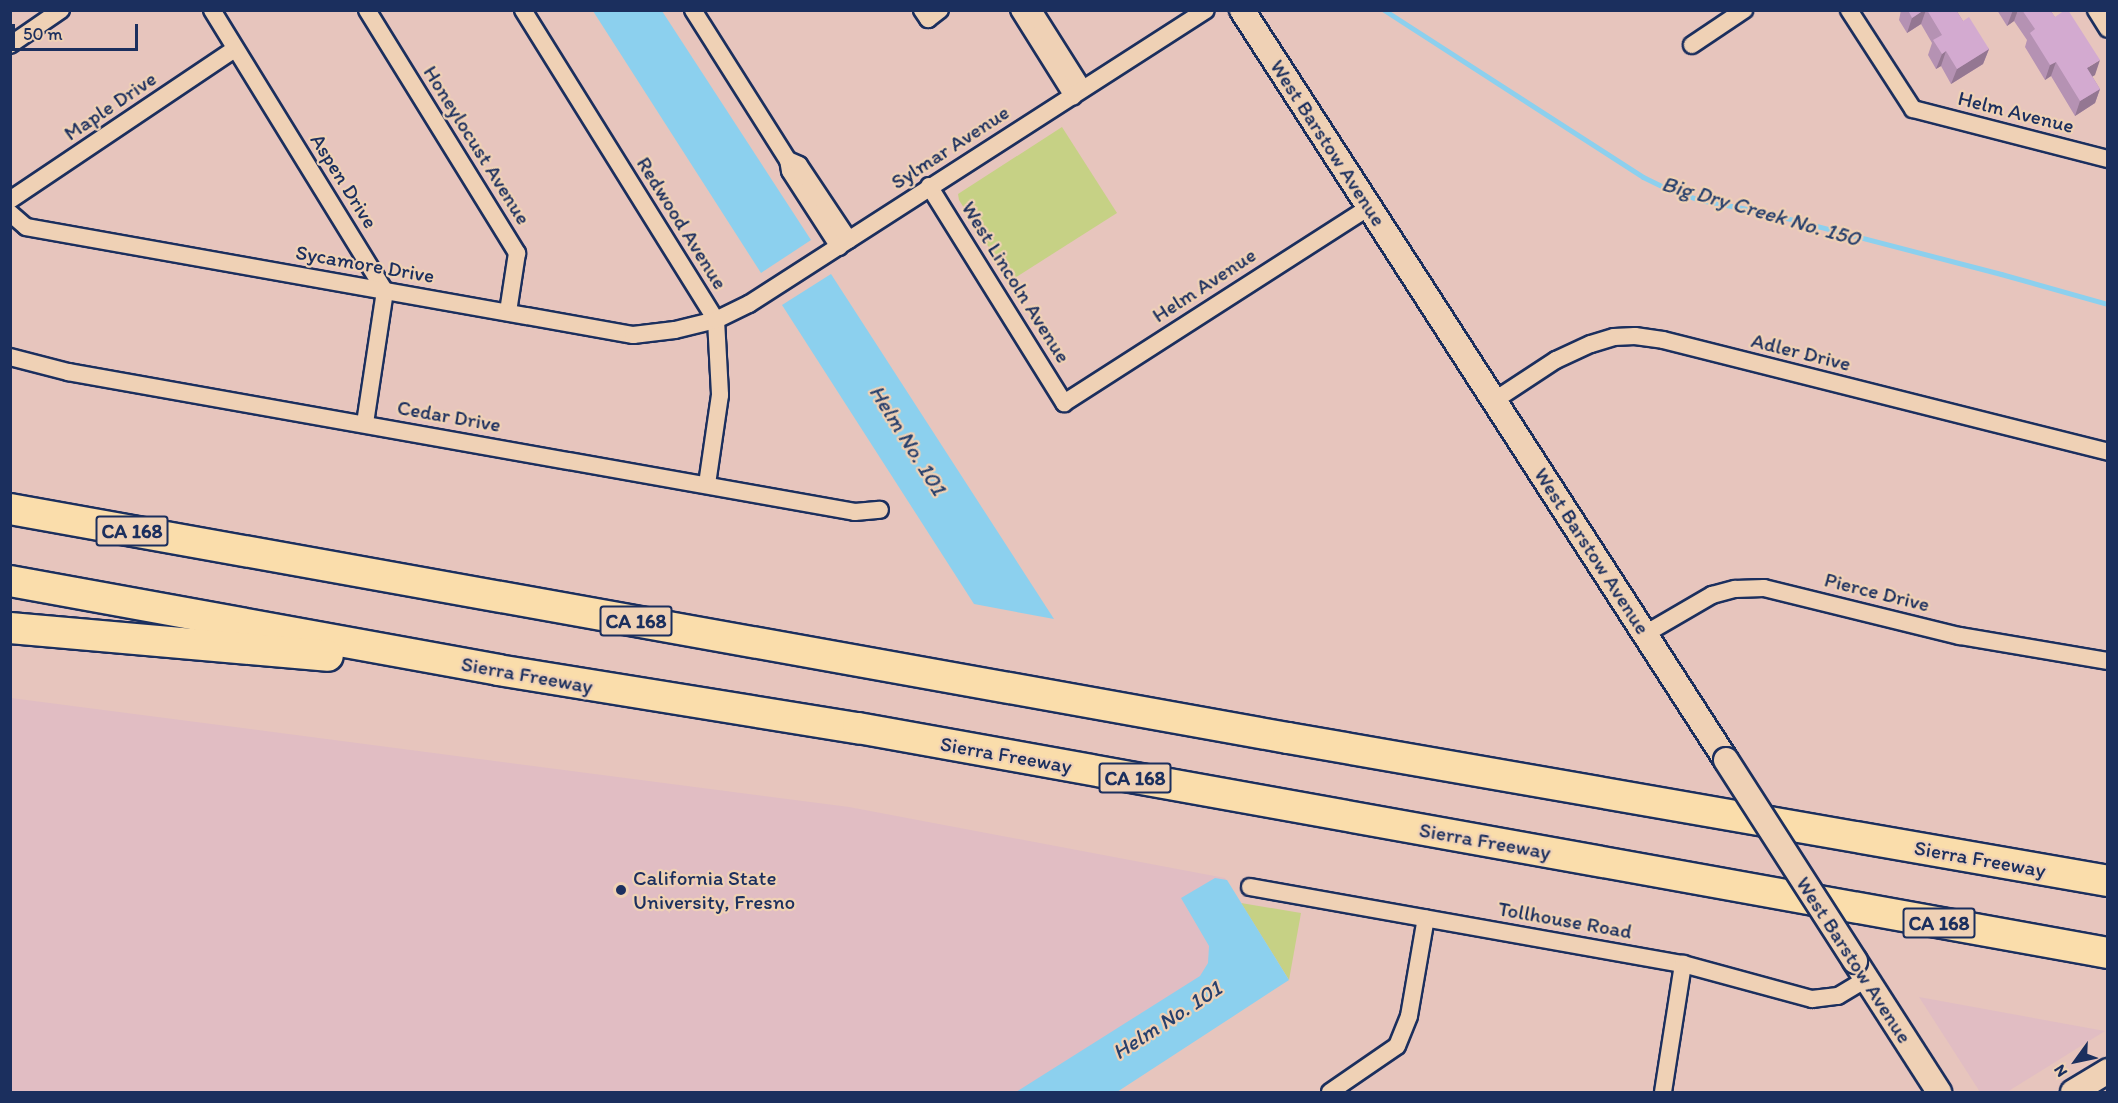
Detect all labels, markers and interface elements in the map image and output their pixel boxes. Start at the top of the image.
scale bar [15,12,141,50]
text: 50 m [23,23,63,45]
street label: West Barstow Avenue [1264,55,1392,231]
street label: Honeylocust Avenue [418,61,536,229]
street label: Maple Drive [59,66,161,146]
street label: Helm Avenue [1956,86,2076,138]
street label: Sylmar Avenue [887,100,1013,194]
street label: Aspen Drive [305,129,383,233]
street label: Redwood Avenue [631,152,733,294]
water label: Big Dry Creek No. 150 [1658,170,1864,252]
street label: West Lincoln Avenue [956,197,1076,367]
street label: Sycamore Drive [293,239,437,289]
street label: Helm Avenue [1148,242,1260,328]
street label: Adler Drive [1749,328,1853,376]
water label: Helm No. 101 [864,380,952,500]
street label: Cedar Drive [395,394,503,438]
street label: West Barstow Avenue [1528,463,1656,639]
road number: CA 168 [94,514,170,548]
street label: Pierce Drive [1822,567,1932,617]
road number: CA 168 [598,604,674,638]
street label: Sierra Freeway [459,651,595,699]
street label: Sierra Freeway [938,731,1074,779]
road number: CA 168 [1098,761,1172,795]
street label: Sierra Freeway [1417,817,1553,865]
street label: Sierra Freeway [1912,835,2048,883]
place label: California State University, Fresno [633,865,795,915]
street label: West Barstow Avenue [1790,872,1918,1048]
marker: California State University, Fresno [614,883,628,897]
street label: Tollhouse Road [1496,896,1634,944]
road number: CA 168 [1902,906,1976,940]
water label: Helm No. 101 [1107,975,1227,1065]
north arrow [2046,1031,2106,1091]
text: N [2050,1061,2071,1081]

